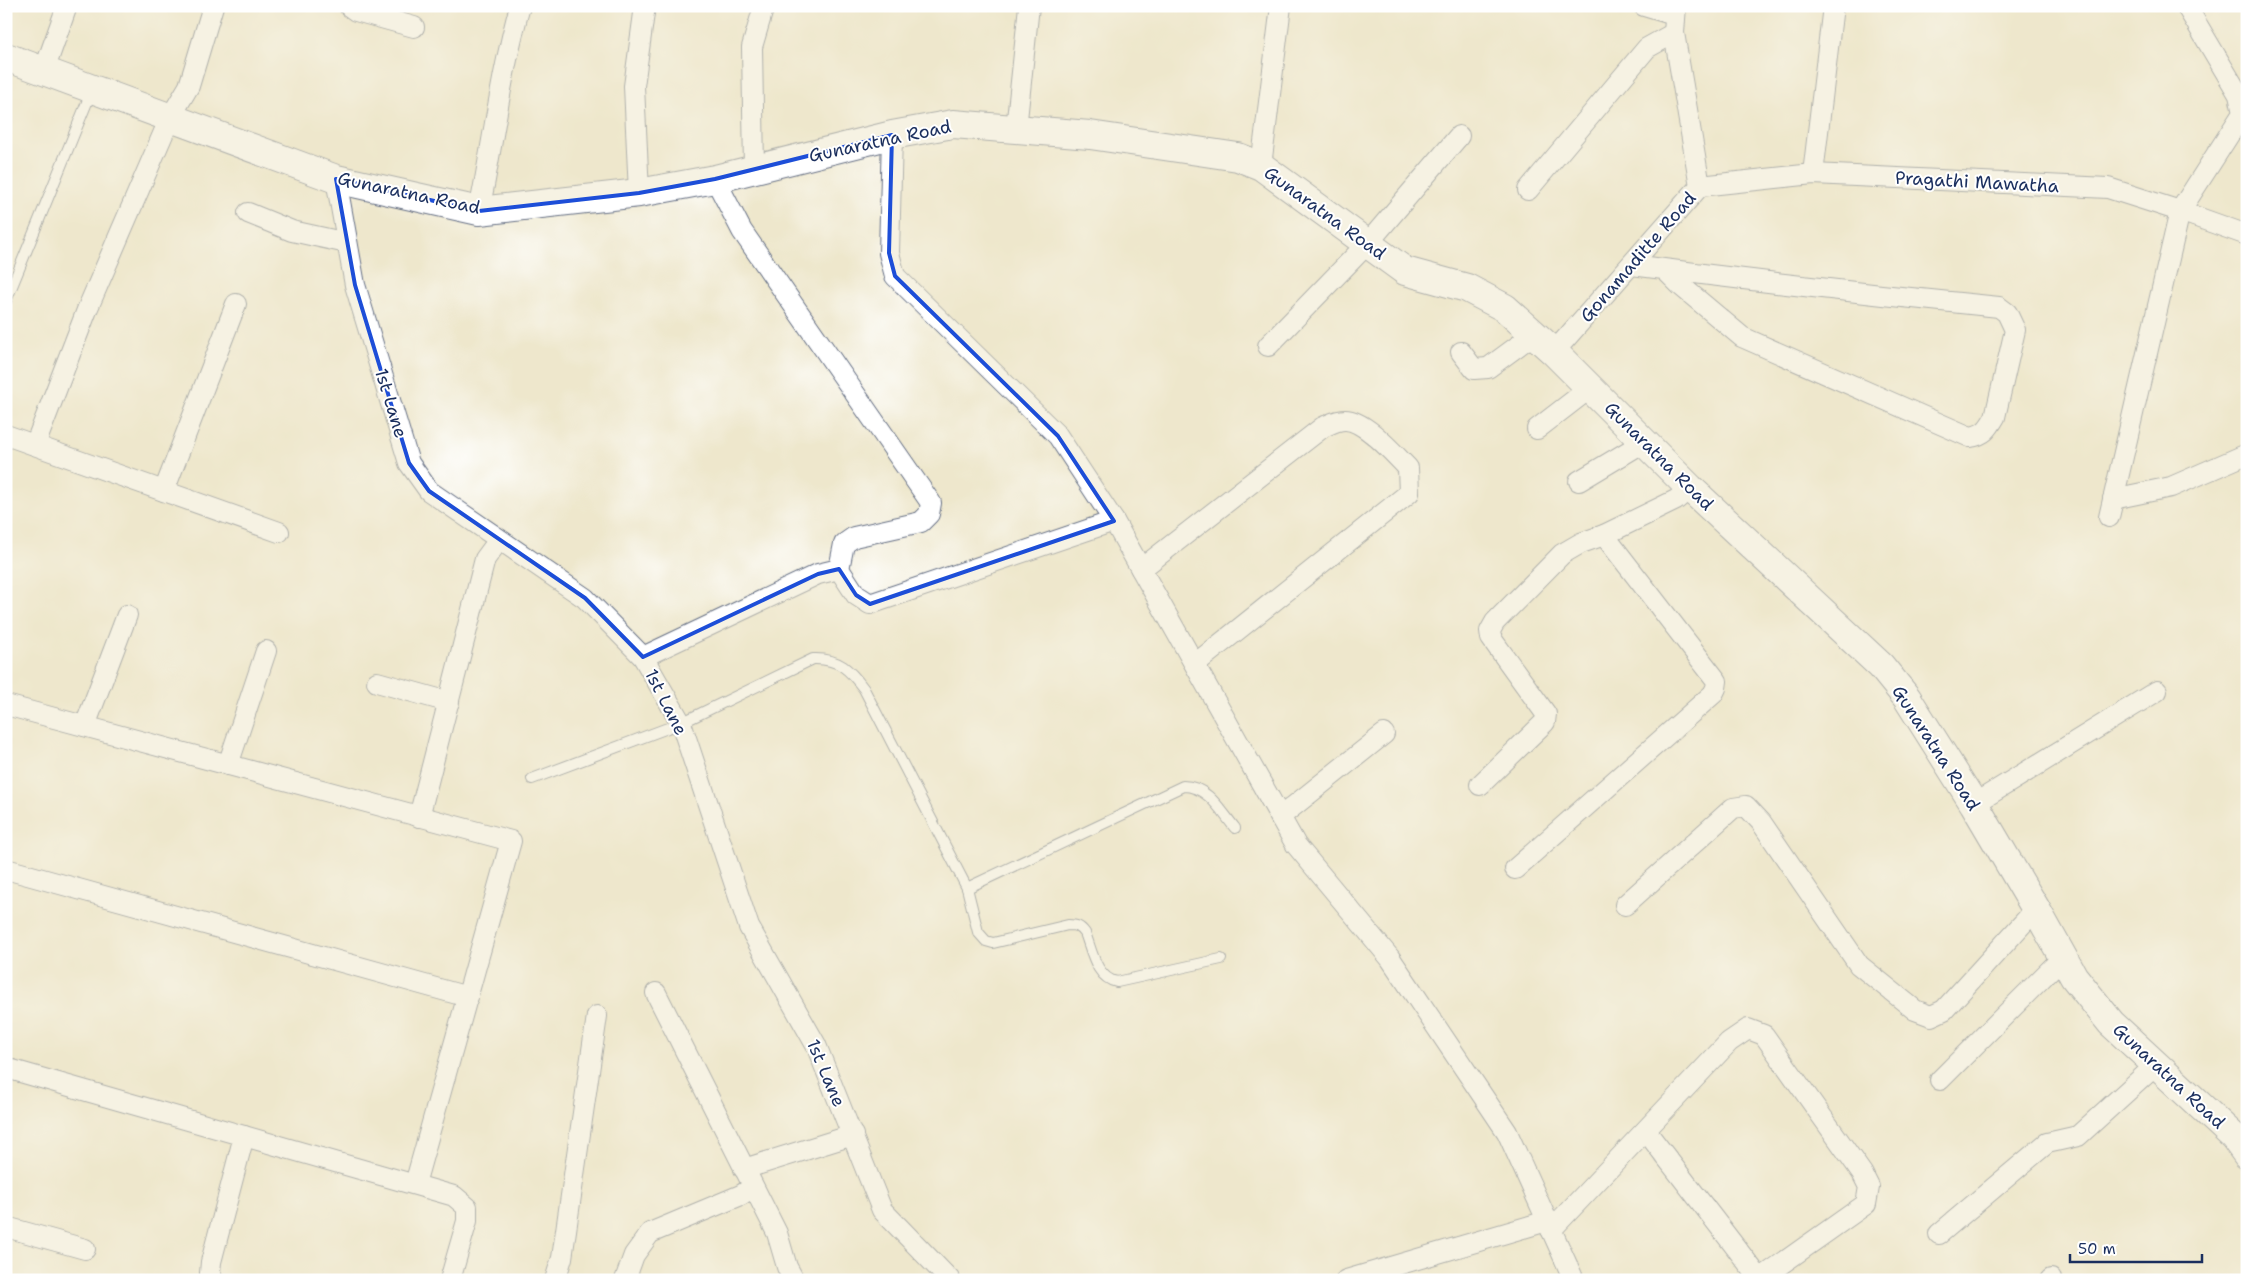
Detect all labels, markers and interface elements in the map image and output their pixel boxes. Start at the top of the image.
street label: Gunaratna Road [807,114,953,168]
street label: Gunaratna Road [1259,161,1391,265]
street label: Gunaratna Road [336,166,482,220]
street label: Pragathi Mawatha [1894,166,2060,198]
street label: Gonamaditte Road [1575,187,1701,327]
street label: 1st Lane [369,365,413,441]
street label: Gunaratna Road [1599,396,1719,516]
street label: 1st Lane [639,665,693,739]
street label: Gunaratna Road [1886,681,1986,815]
street label: Gunaratna Road [2108,1018,2230,1134]
street label: 1st Lane [801,1035,851,1111]
scale bar [2070,1231,2203,1263]
text: 50 m [2078,1239,2116,1259]

